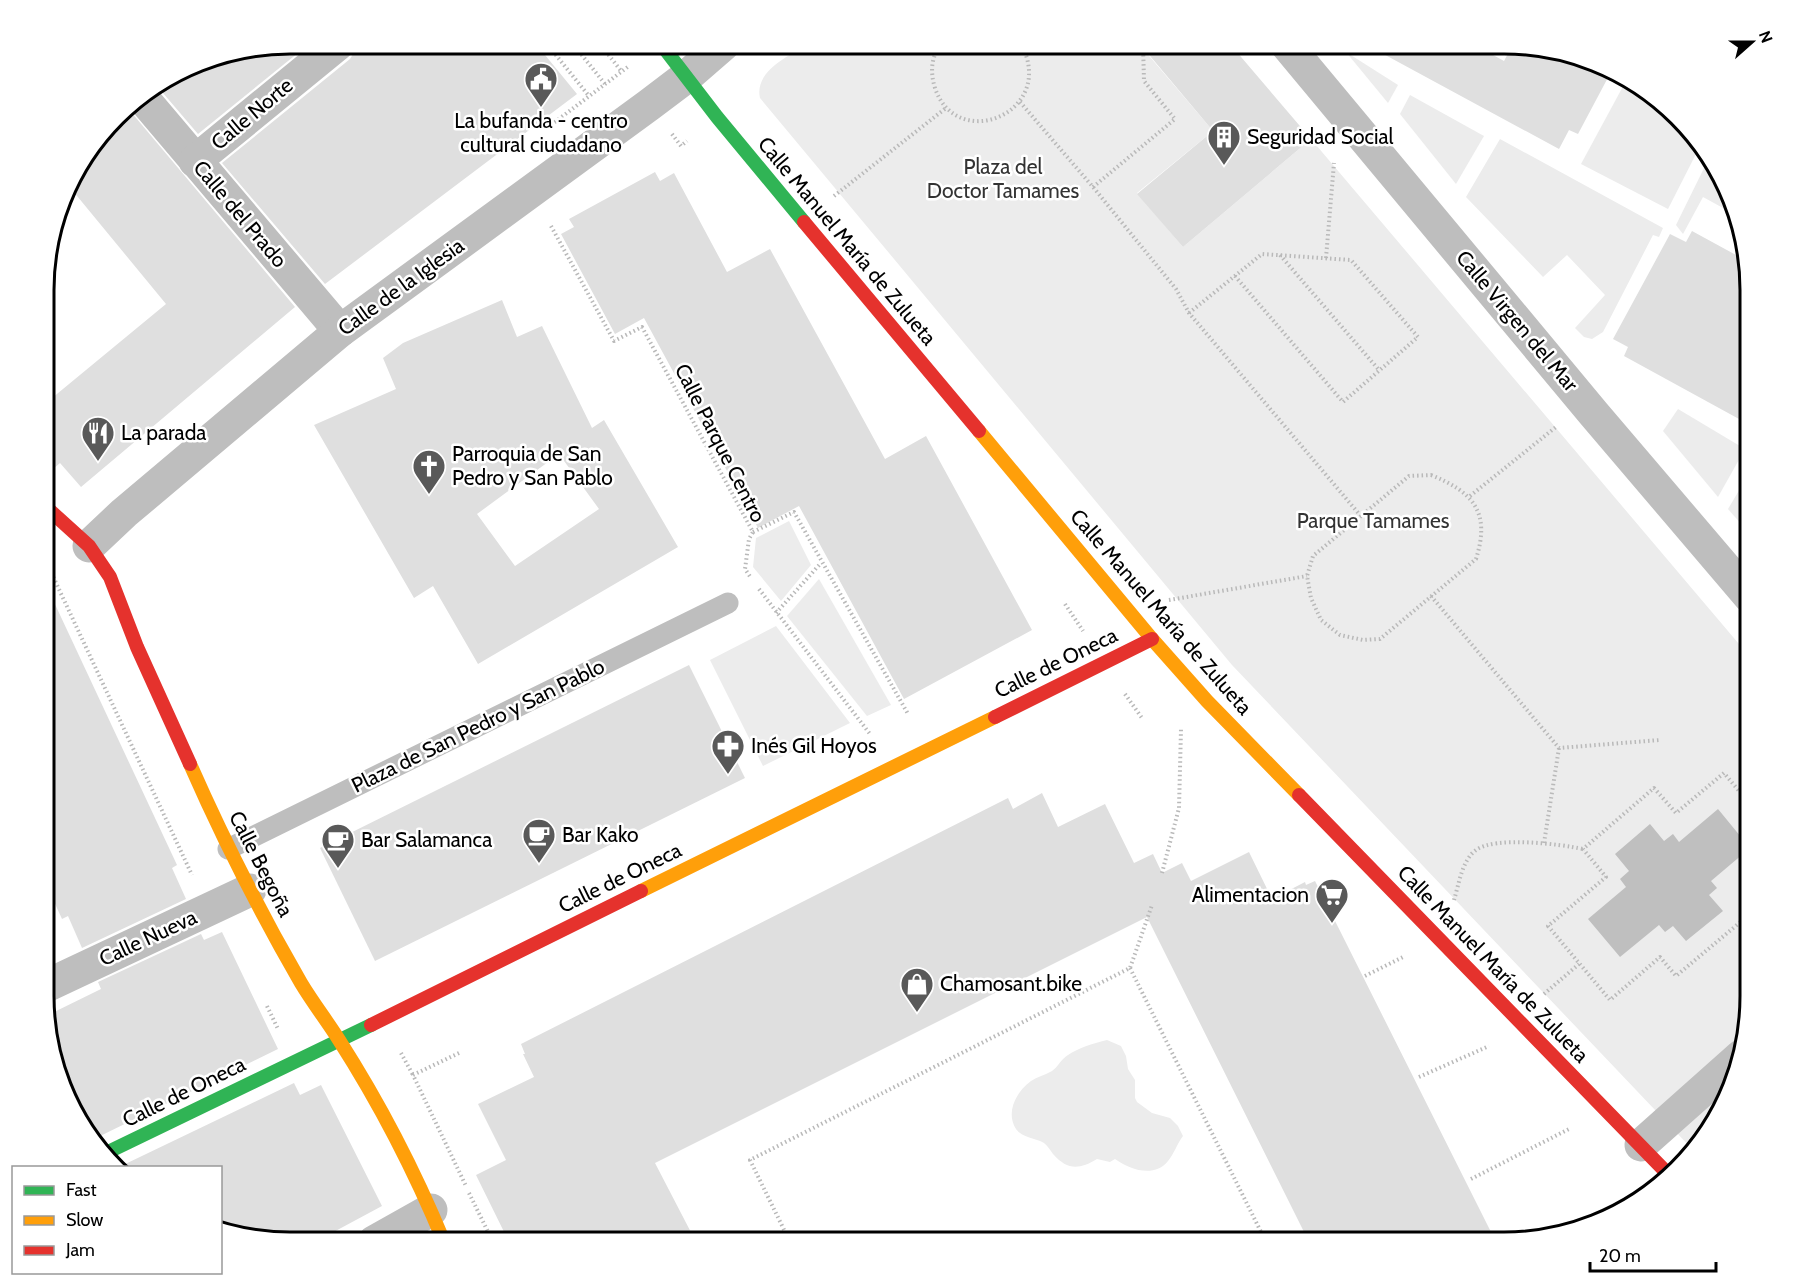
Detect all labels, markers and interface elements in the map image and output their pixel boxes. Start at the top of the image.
north arrow [1722,12,1782,72]
text: N [1755,28,1776,45]
public building icon: La bufanda - centro cultural ciudadano [523,61,559,108]
street label: Calle Norte [206,72,298,155]
place label: La bufanda - centro cultural ciudadano [454,108,628,157]
building icon: Seguridad Social [1206,119,1242,166]
place label: Seguridad Social [1247,124,1394,149]
street label: Calle Manuel María de Zulueta [753,131,942,350]
park label: Plaza del Doctor Tamames [927,154,1080,203]
street label: Calle del Prado [188,155,292,272]
street label: Calle de la Iglesia [333,233,469,341]
street label: Calle Virgen del Mar [1451,245,1584,397]
street label: Calle Parque Centro [670,359,771,526]
restaurant icon: La parada [80,415,116,462]
place label: La parada [121,420,206,445]
place label: Parroquia de San Pedro y San Pablo [452,441,613,490]
church icon: Parroquia de San Pedro y San Pablo [411,448,447,495]
street label: Calle Manuel María de Zulueta [1065,504,1257,720]
park label: Parque Tamames [1297,508,1450,533]
street label: Calle de Oneca [990,622,1121,703]
street label: Plaza de San Pedro y San Pablo [347,653,608,798]
pharmacy icon: Inés Gil Hoyos [710,728,746,775]
place label: Inés Gil Hoyos [751,733,877,758]
street label: Calle Begoña [224,807,299,921]
cafe icon: Bar Kako [521,817,557,864]
cafe icon: Bar Salamanca [320,822,356,869]
place label: Bar Kako [562,822,638,847]
place label: Bar Salamanca [361,827,492,852]
street label: Calle de Oneca [554,837,685,918]
street label: Calle Manuel María de Zulueta [1393,860,1594,1067]
supermarket icon: Alimentacion [1314,877,1350,924]
place label: Alimentacion [1192,882,1309,907]
street label: Calle Nueva [95,904,201,971]
shop icon: Chamosant.bike [899,966,935,1013]
place label: Chamosant.bike [940,971,1082,996]
street label: Calle de Oneca [118,1051,249,1132]
legend [12,1166,222,1274]
text: Fast [66,1179,97,1201]
text: Slow [66,1209,103,1231]
scale bar [1590,1235,1716,1273]
text: Jam [65,1239,95,1261]
text: 20 m [1599,1245,1641,1267]

